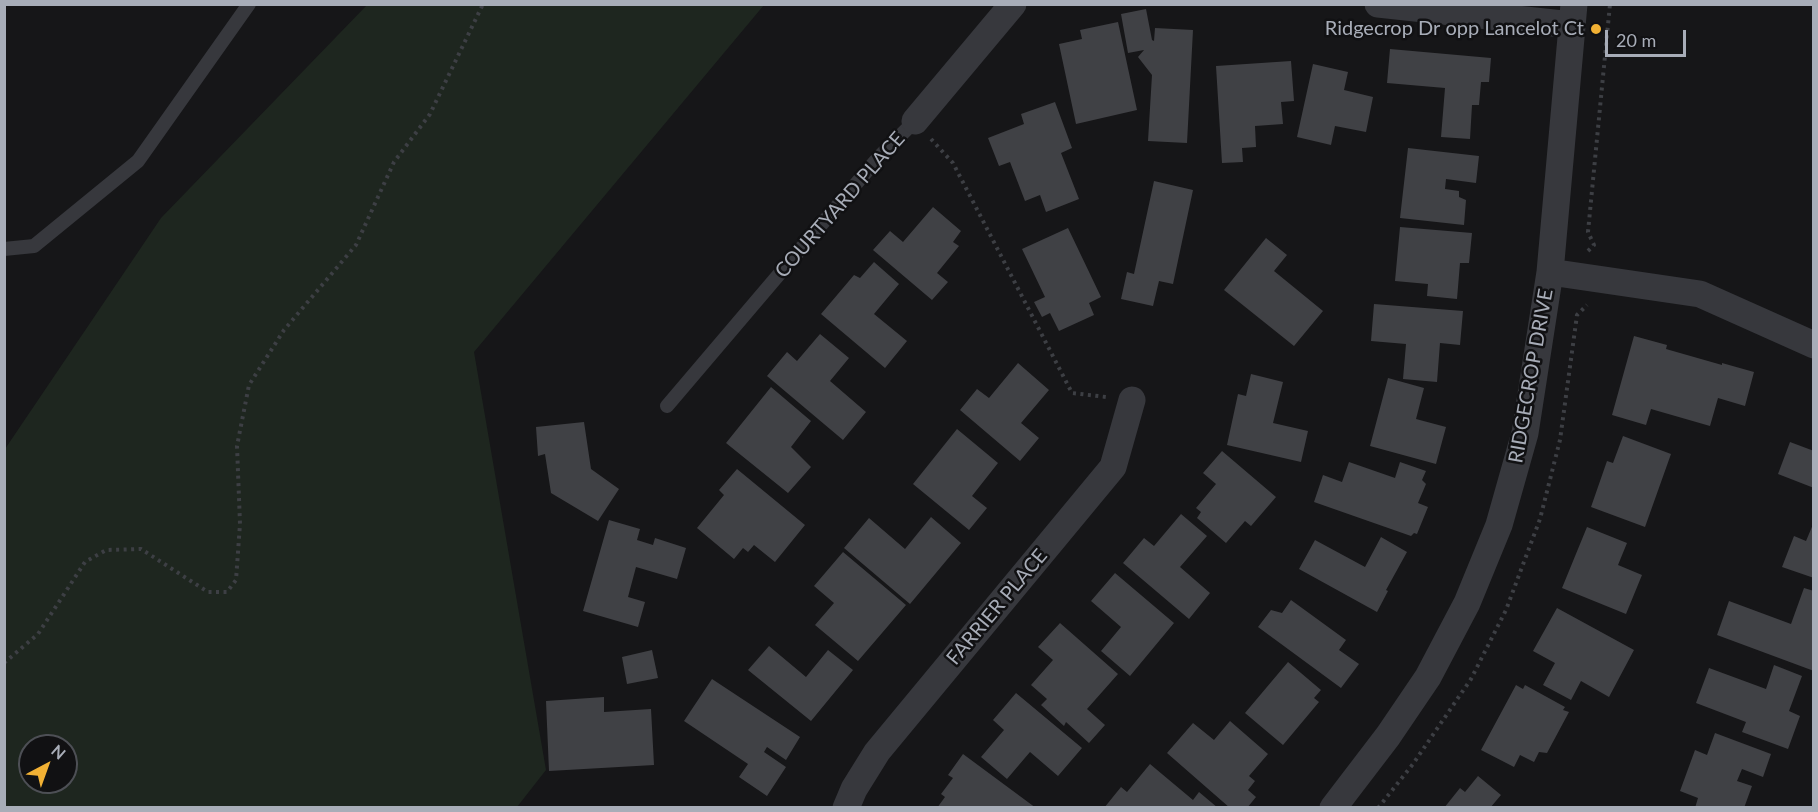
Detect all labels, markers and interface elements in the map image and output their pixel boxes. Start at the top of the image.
place label: Ridgecrop Dr opp Lancelot Ct [1325,17,1584,41]
scale bar [1608,18,1689,56]
marker: Ridgecrop Dr opp Lancelot Ct [1589,22,1603,36]
text: 20 m [1616,29,1656,51]
street label: COURTYARD PLACE [770,127,910,283]
street label: RIDGECROP DRIVE [1504,287,1558,465]
street label: FARRIER PLACE [942,544,1052,670]
north arrow [18,734,78,794]
text: N [48,740,70,763]

